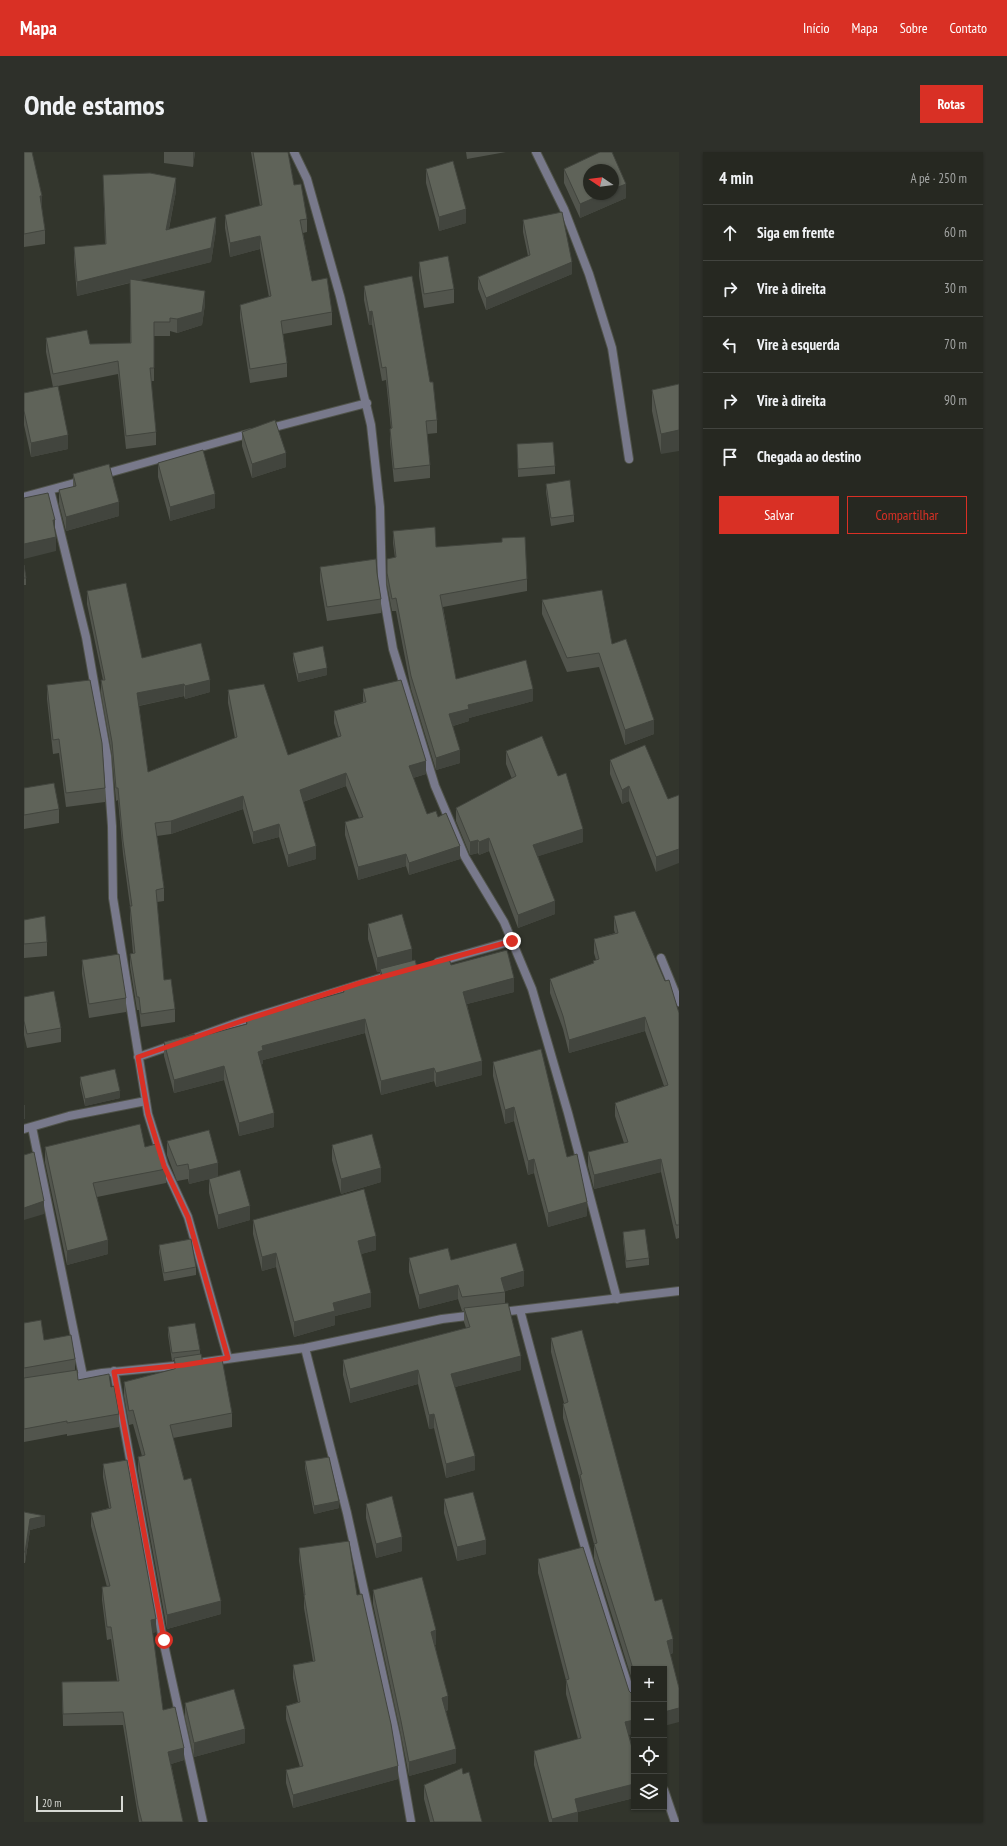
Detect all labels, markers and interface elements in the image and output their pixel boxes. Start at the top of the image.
text: Mapa [20,16,57,40]
text: Início [803,19,830,37]
text: Mapa [852,19,878,37]
text: Sobre [900,19,928,37]
text: Contato [950,19,987,37]
button: Rotas [920,85,983,123]
text: Onde estamos [24,86,165,123]
north arrow [583,164,619,200]
text: 4 min [719,167,753,189]
text: A pé · 250 m [910,170,967,187]
icon: ahead [719,222,741,244]
text: Siga em frente [757,223,835,242]
text: 60 m [944,224,967,241]
icon: right [719,278,741,300]
text: Vire à direita [757,279,826,298]
text: 30 m [944,280,967,297]
icon: left [719,334,741,356]
text: Vire à esquerda [757,335,840,354]
text: 70 m [944,336,967,353]
icon: right [719,390,741,412]
text: Vire à direita [757,391,826,410]
text: 90 m [944,392,967,409]
icon: arrive [719,446,741,468]
text: Chegada ao destino [757,447,861,466]
button: Salvar [719,496,839,534]
button: Compartilhar [847,496,967,534]
route end [503,932,521,950]
route start [155,1631,173,1649]
map controls [631,1666,667,1810]
button: + [631,1666,667,1702]
button: − [631,1702,667,1738]
button: locate [631,1738,667,1774]
button: layers [631,1774,667,1810]
scale bar [36,1794,123,1813]
text: 20 m [42,1796,61,1810]

